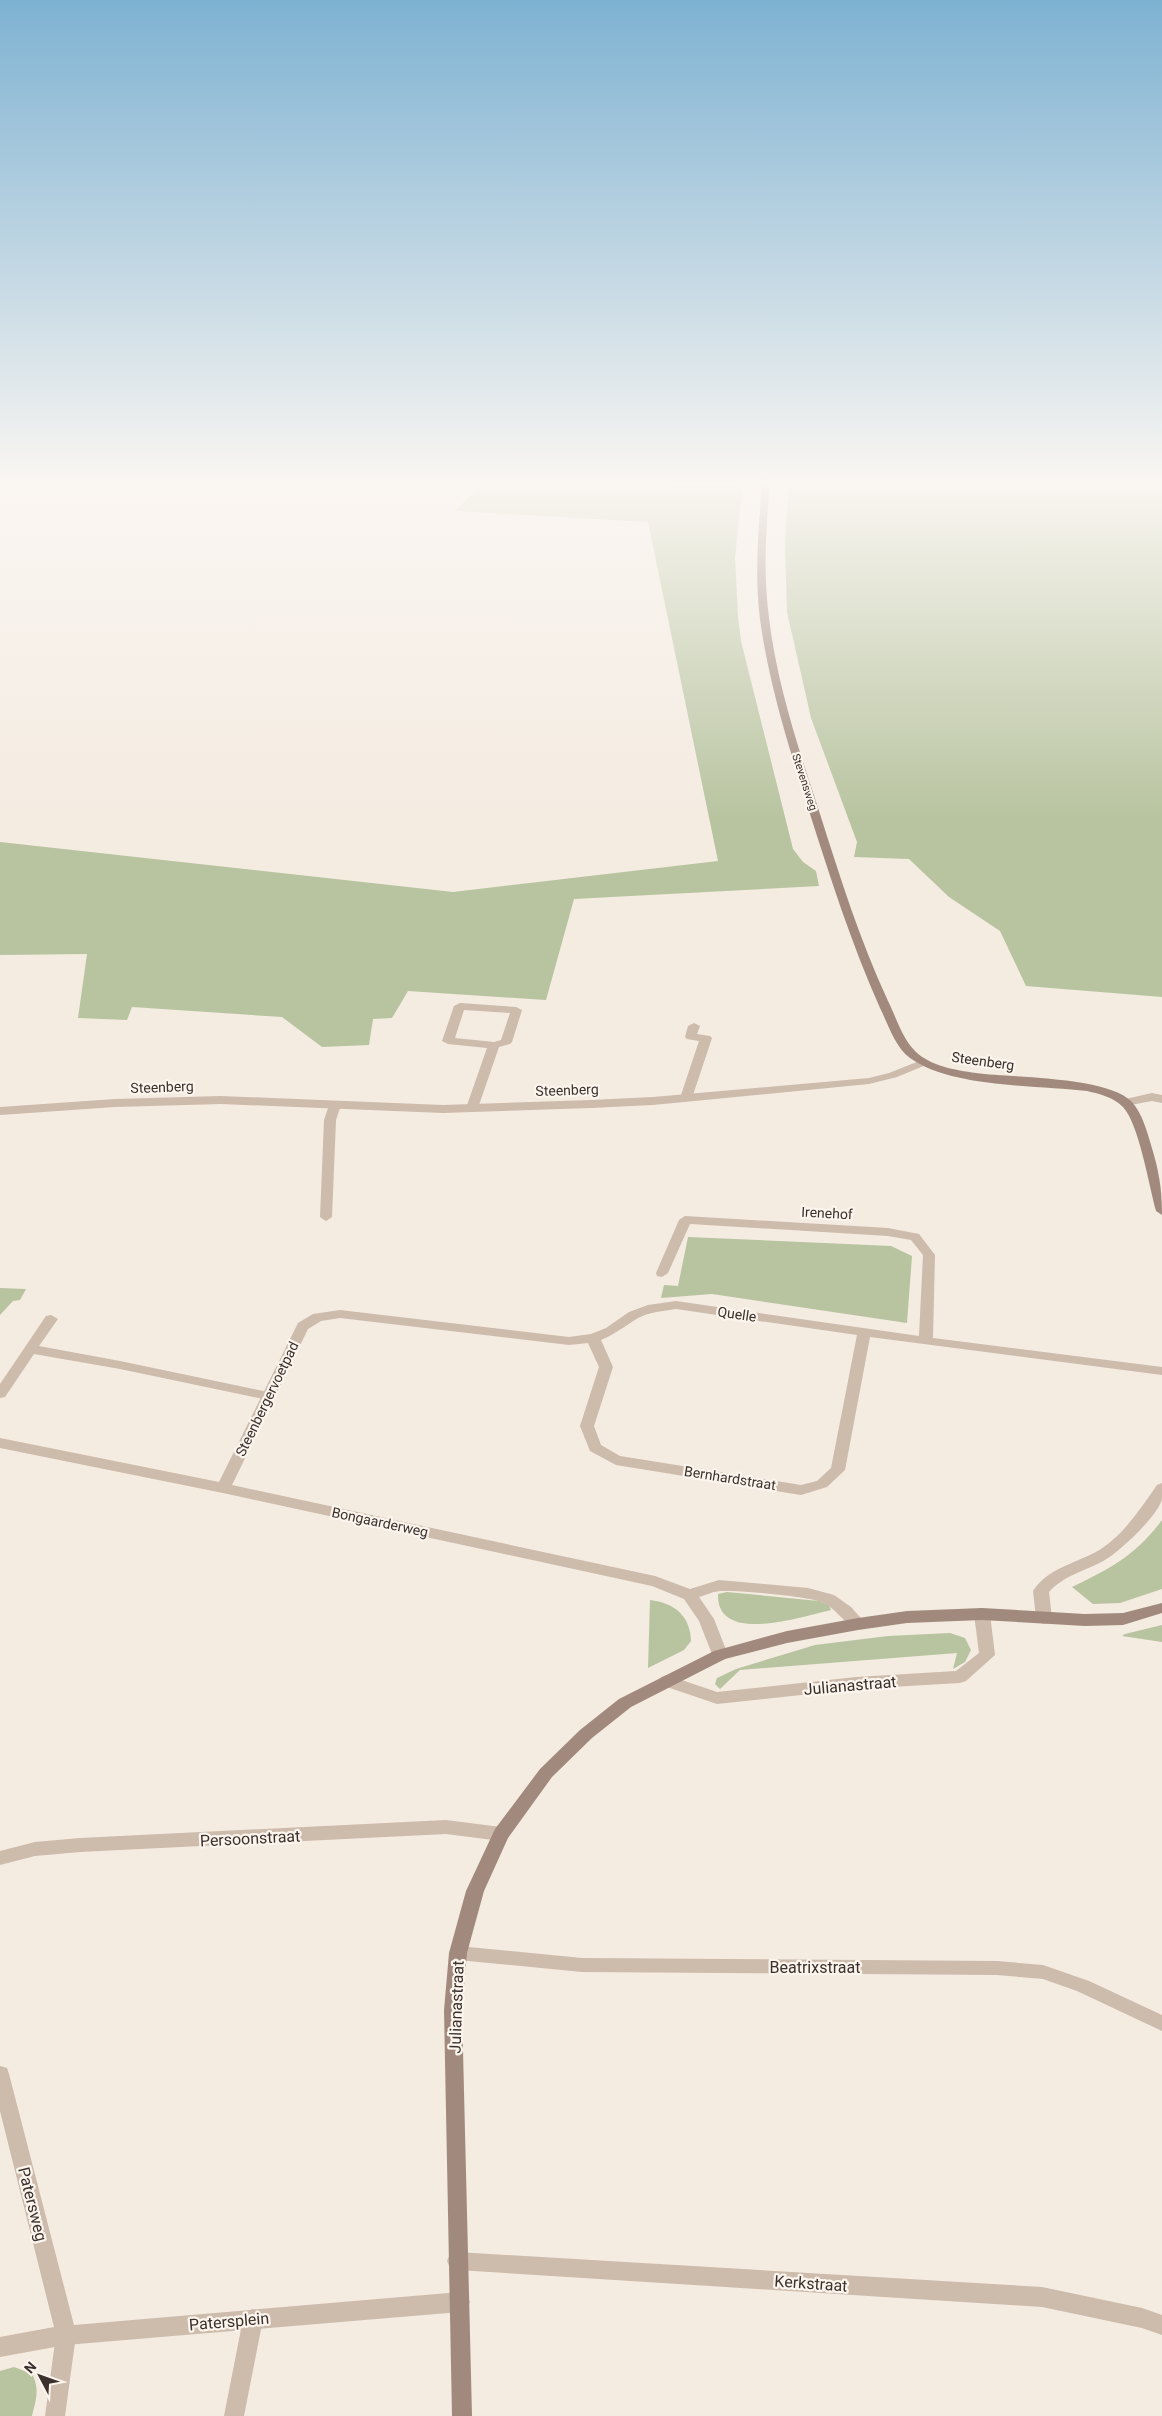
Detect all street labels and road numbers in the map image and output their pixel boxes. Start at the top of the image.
street label: Stevensweg [789,752,820,812]
street label: Steenberg [951,1049,1015,1073]
street label: Steenberg [130,1078,194,1096]
street label: Steenberg [535,1081,599,1099]
street label: Irenehof [801,1204,853,1222]
street label: Quelle [717,1303,757,1325]
street label: Steenbergervoetpad [232,1339,302,1459]
street label: Bernhardstraat [683,1463,777,1493]
street label: Bongaarderweg [330,1504,430,1540]
street label: Julianastraat [803,1672,897,1699]
street label: Persoonstraat [199,1826,301,1851]
street label: Beatrixstraat [770,1958,860,1977]
street label: Julianastraat [445,1960,468,2054]
street label: Patersweg [14,2165,51,2243]
street label: Kerkstraat [774,2271,848,2296]
street label: Patersplein [188,2309,270,2334]

